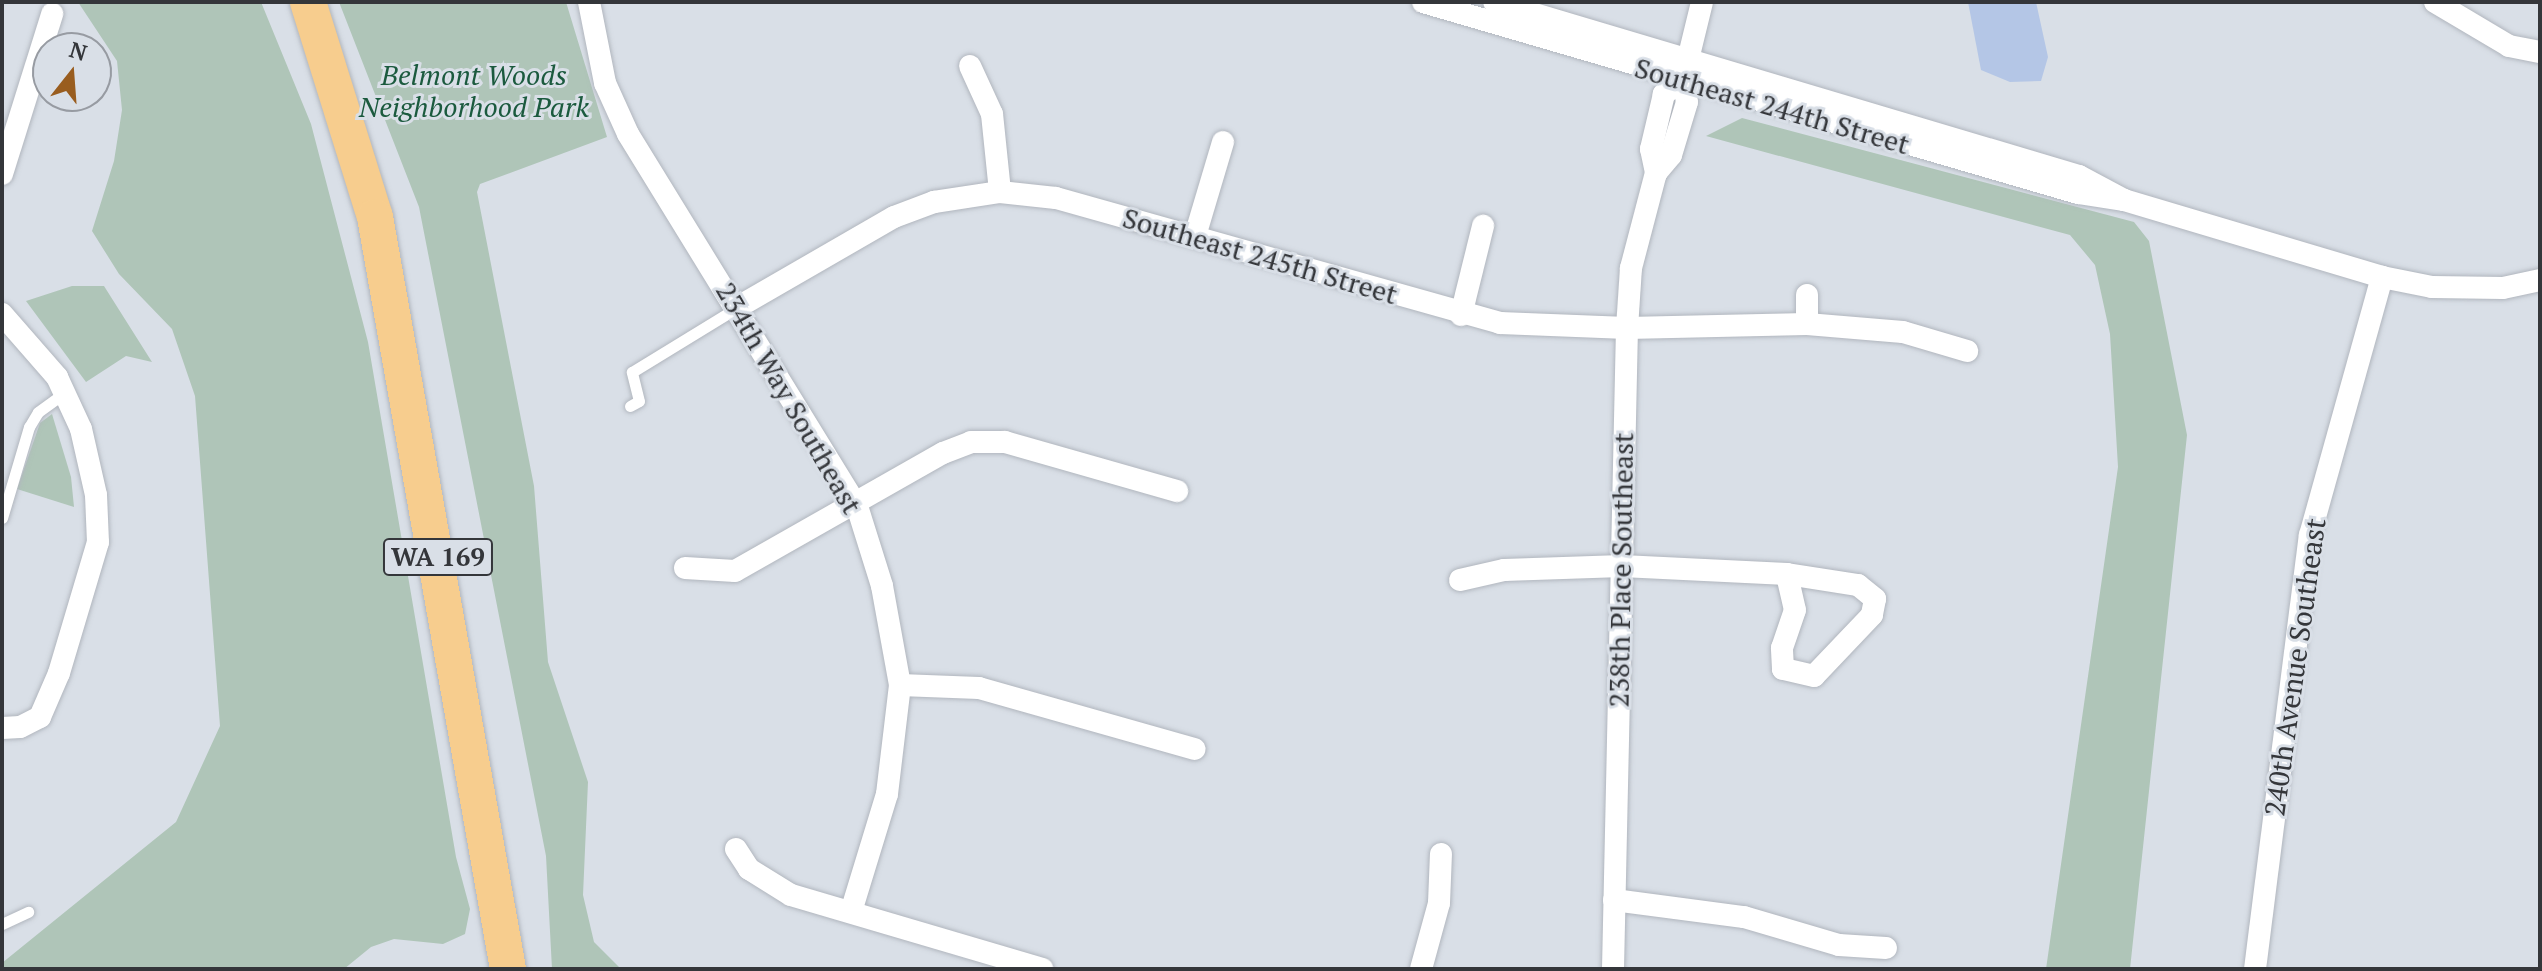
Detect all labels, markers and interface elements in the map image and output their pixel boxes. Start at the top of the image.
north arrow [32,32,112,112]
text: N [66,34,91,67]
street label: Southeast 244th Street [1631,51,1913,161]
park label: Belmont Woods Neighborhood Park [359,58,589,124]
street label: Southeast 245th Street [1119,201,1401,311]
street label: 234th Way Southeast [709,276,869,520]
street label: 238th Place Southeast [1602,432,1640,708]
street label: 240th Avenue Southeast [2257,516,2333,818]
road number: WA 169 [382,535,494,579]

